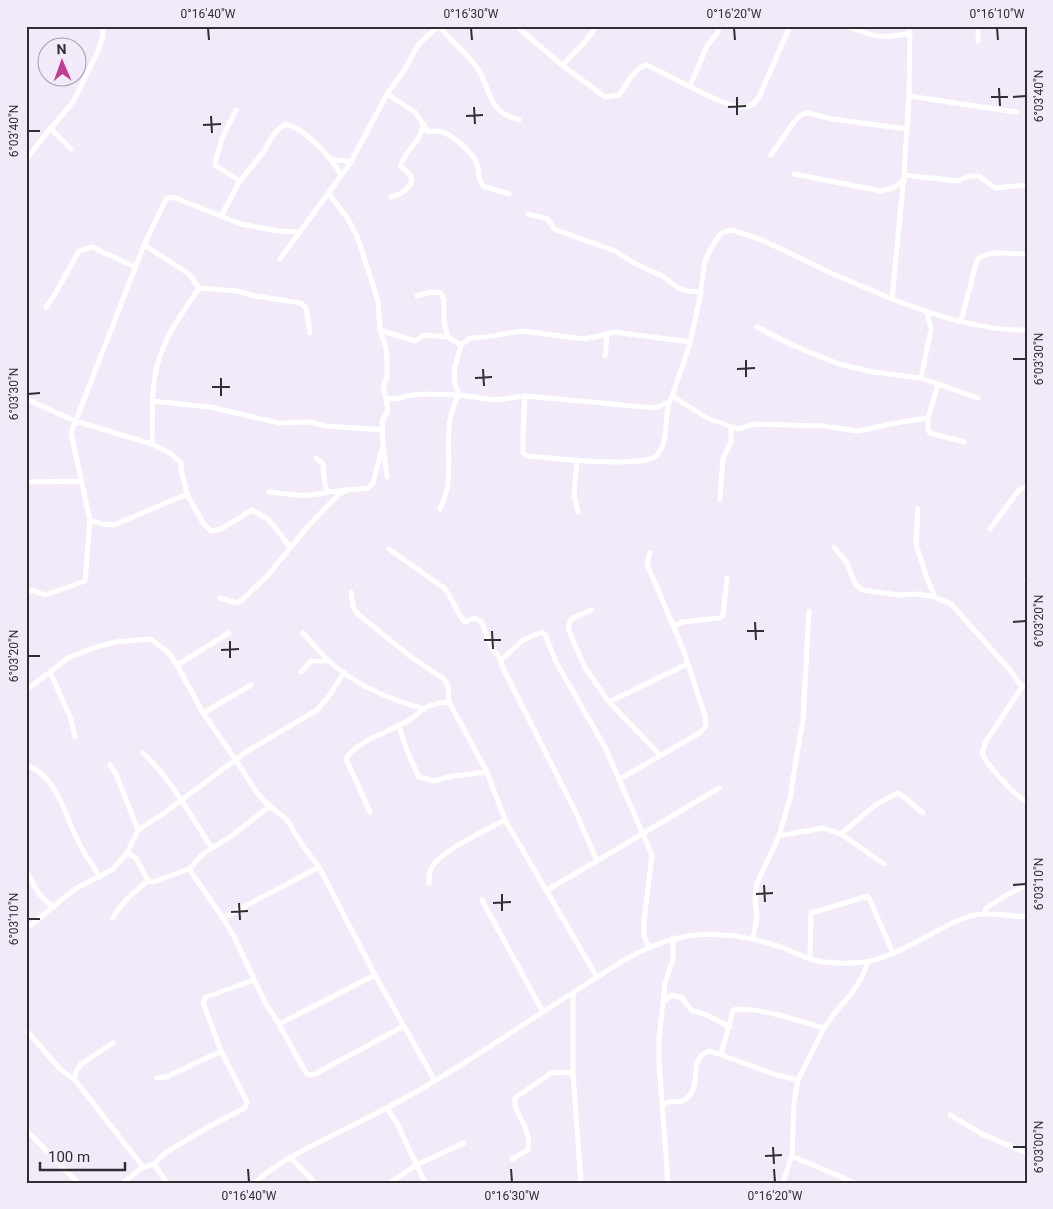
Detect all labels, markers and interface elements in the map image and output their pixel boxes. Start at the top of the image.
text: 0°16'40"W [181,7,236,21]
text: 0°16'30"W [444,7,499,21]
text: 0°16'20"W [707,7,762,21]
text: 0°16'10"W [970,7,1025,21]
north arrow [38,38,88,88]
text: N [56,41,67,57]
text: 6°03'40"N [1032,70,1046,122]
text: 6°03'40"N [7,105,21,157]
text: 6°03'30"N [1032,333,1046,385]
text: 6°03'30"N [7,368,21,420]
text: 6°03'20"N [1032,595,1046,647]
text: 6°03'20"N [7,630,21,682]
text: 6°03'10"N [1032,858,1046,910]
text: 6°03'10"N [7,893,21,945]
text: 6°03'00"N [1032,1121,1046,1173]
scale bar [40,1139,125,1171]
text: 100 m [48,1148,90,1166]
text: 0°16'40"W [222,1189,277,1203]
text: 0°16'30"W [485,1189,540,1203]
text: 0°16'20"W [748,1189,803,1203]

